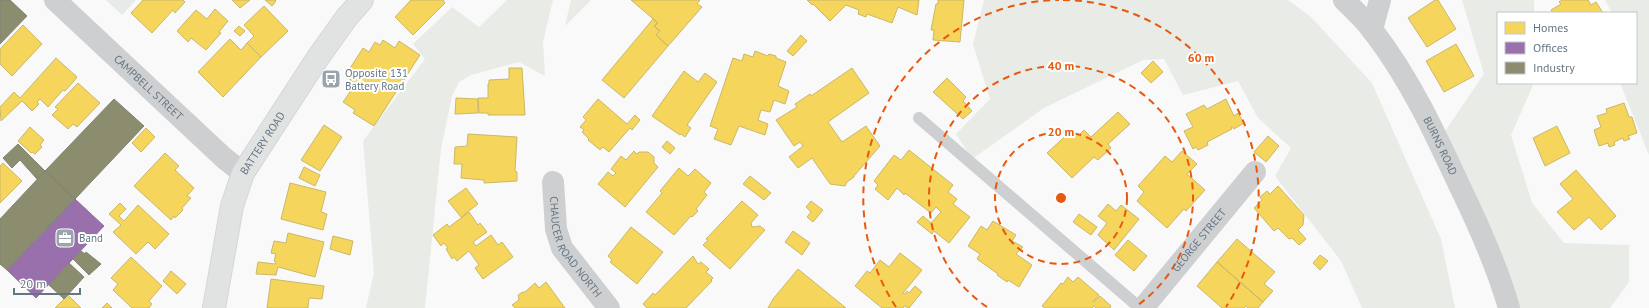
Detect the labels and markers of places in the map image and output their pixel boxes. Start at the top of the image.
place label: Opposite 131 Battery Road [345,66,408,93]
bus stop icon: Opposite 131 Battery Road [320,68,342,90]
centre of rings [1054,191,1068,205]
office icon: Band [54,227,76,249]
place label: Band [79,231,103,245]

